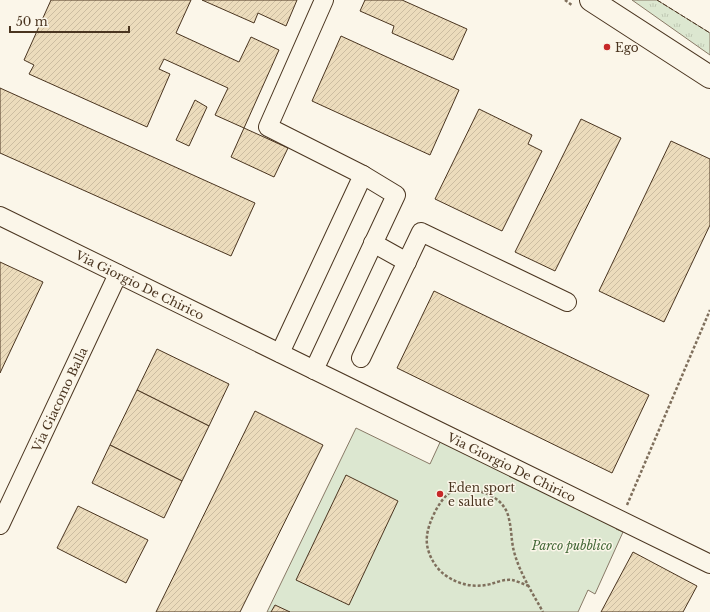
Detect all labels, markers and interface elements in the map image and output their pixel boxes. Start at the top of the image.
scale bar [10,8,129,34]
text: 50 m [16,14,48,29]
place label: Ego [615,40,639,55]
marker: Ego [602,42,612,52]
street label: Via Giorgio De Chirico [72,246,207,323]
street label: Via Giacomo Balla [28,344,90,455]
street label: Via Giorgio De Chirico [444,429,579,505]
place label: Eden sport e salute [448,480,516,509]
marker: Eden sport e salute [435,489,445,499]
park label: Parco pubblico [531,538,612,553]

